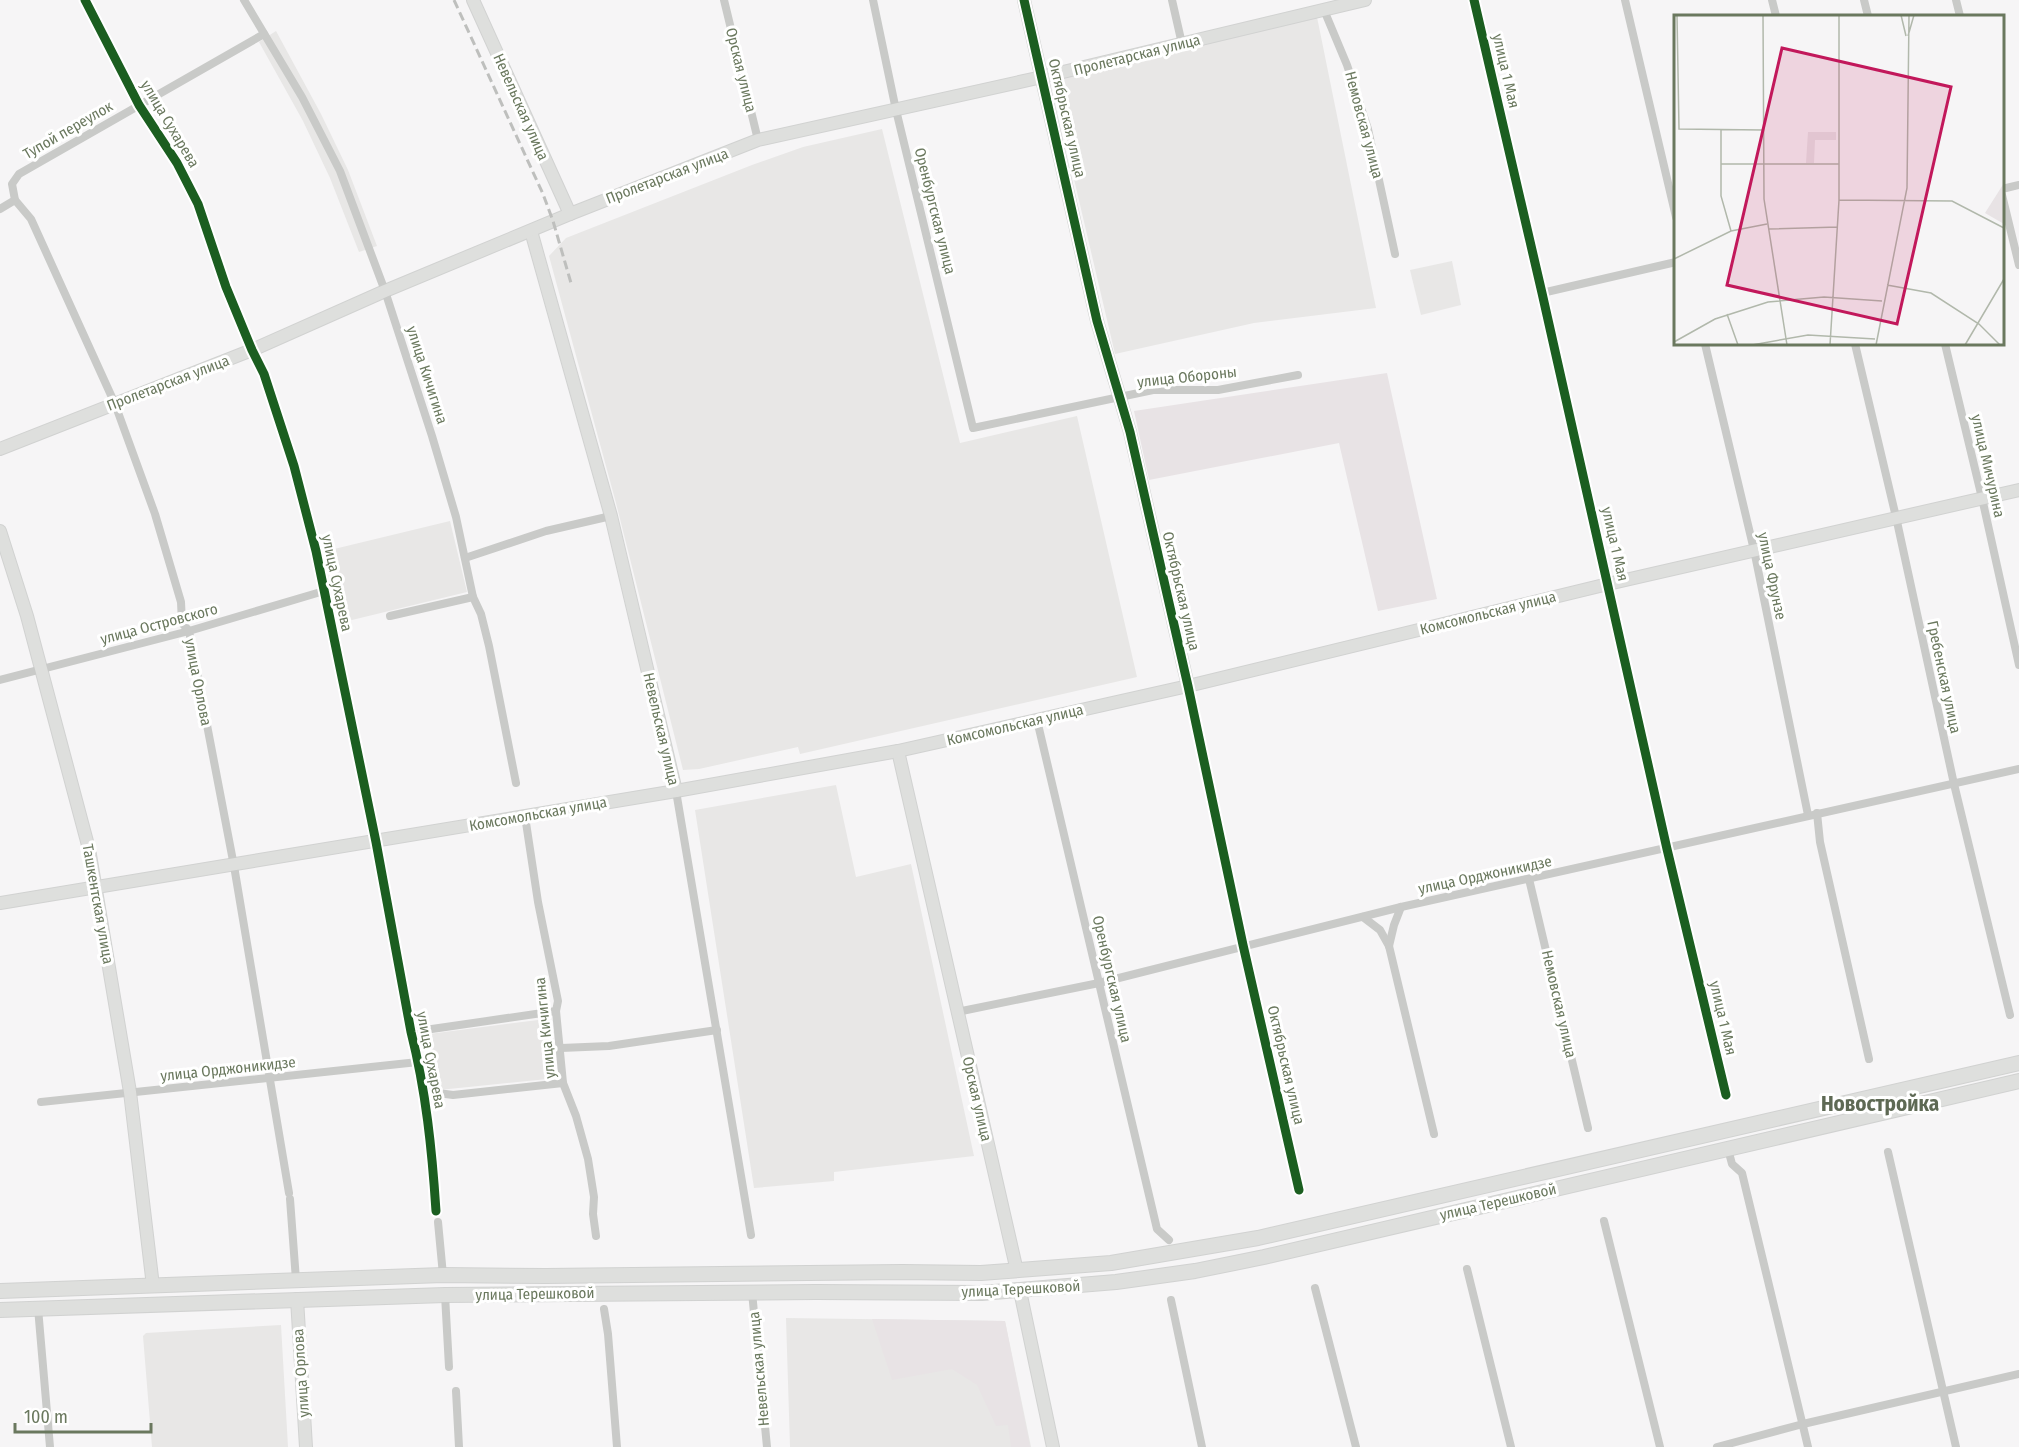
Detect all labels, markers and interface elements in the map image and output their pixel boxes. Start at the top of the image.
inset map [1674,15,2004,345]
street label: Орская улица [722,26,760,114]
street label: Пролетарская улица [1072,31,1202,79]
street label: улица 1 Мая [1489,32,1523,110]
street label: Невельская улица [489,51,553,163]
street label: Октябрьская улица [1045,57,1089,179]
street label: Немовская улица [1341,69,1387,181]
street label: улица Сухарева [137,77,203,171]
street label: Тупой переулок [20,97,116,163]
street label: Пролетарская улица [603,144,731,208]
street label: Оренбургская улица [911,146,959,276]
street label: улица Кичигина [403,324,451,426]
street label: Пролетарская улица [104,351,232,415]
street label: улица Обороны [1136,363,1238,391]
street label: улица Мичурина [1967,413,2009,519]
street label: улица 1 Мая [1598,505,1632,583]
street label: Октябрьская улица [1159,530,1203,652]
street label: улица Фрунзе [1754,531,1790,621]
street label: улица Сухарева [318,533,356,633]
street label: Комсомольская улица [1418,587,1558,639]
street label: улица Островского [98,600,220,648]
street label: Гребенская улица [1923,619,1965,735]
street label: улица Орлова [181,637,215,727]
street label: Невельская улица [639,671,683,787]
street label: Комсомольская улица [945,701,1085,749]
street label: Комсомольская улица [468,793,608,835]
street label: Ташкентская улица [79,843,117,965]
street label: улица Орджоникидзе [1417,852,1553,898]
street label: Оренбургская улица [1089,914,1135,1044]
street label: Немовская улица [1538,948,1580,1060]
street label: улица Кичигина [531,976,559,1080]
street label: улица 1 Мая [1706,979,1740,1057]
street label: Октябрьская улица [1264,1004,1308,1126]
street label: улица Сухарева [413,1010,449,1110]
street label: улица Орджоникидзе [159,1053,297,1085]
street label: Орская улица [958,1055,996,1143]
district label: Новостройка [1821,1091,1939,1117]
street label: улица Терешковой [1438,1180,1558,1224]
street label: улица Терешковой [961,1277,1081,1301]
street label: улица Терешковой [475,1284,595,1304]
street label: Невельская улица [745,1311,773,1427]
street label: улица Орлова [289,1328,313,1418]
scale bar [15,1396,152,1434]
text: 100 m [24,1406,68,1428]

